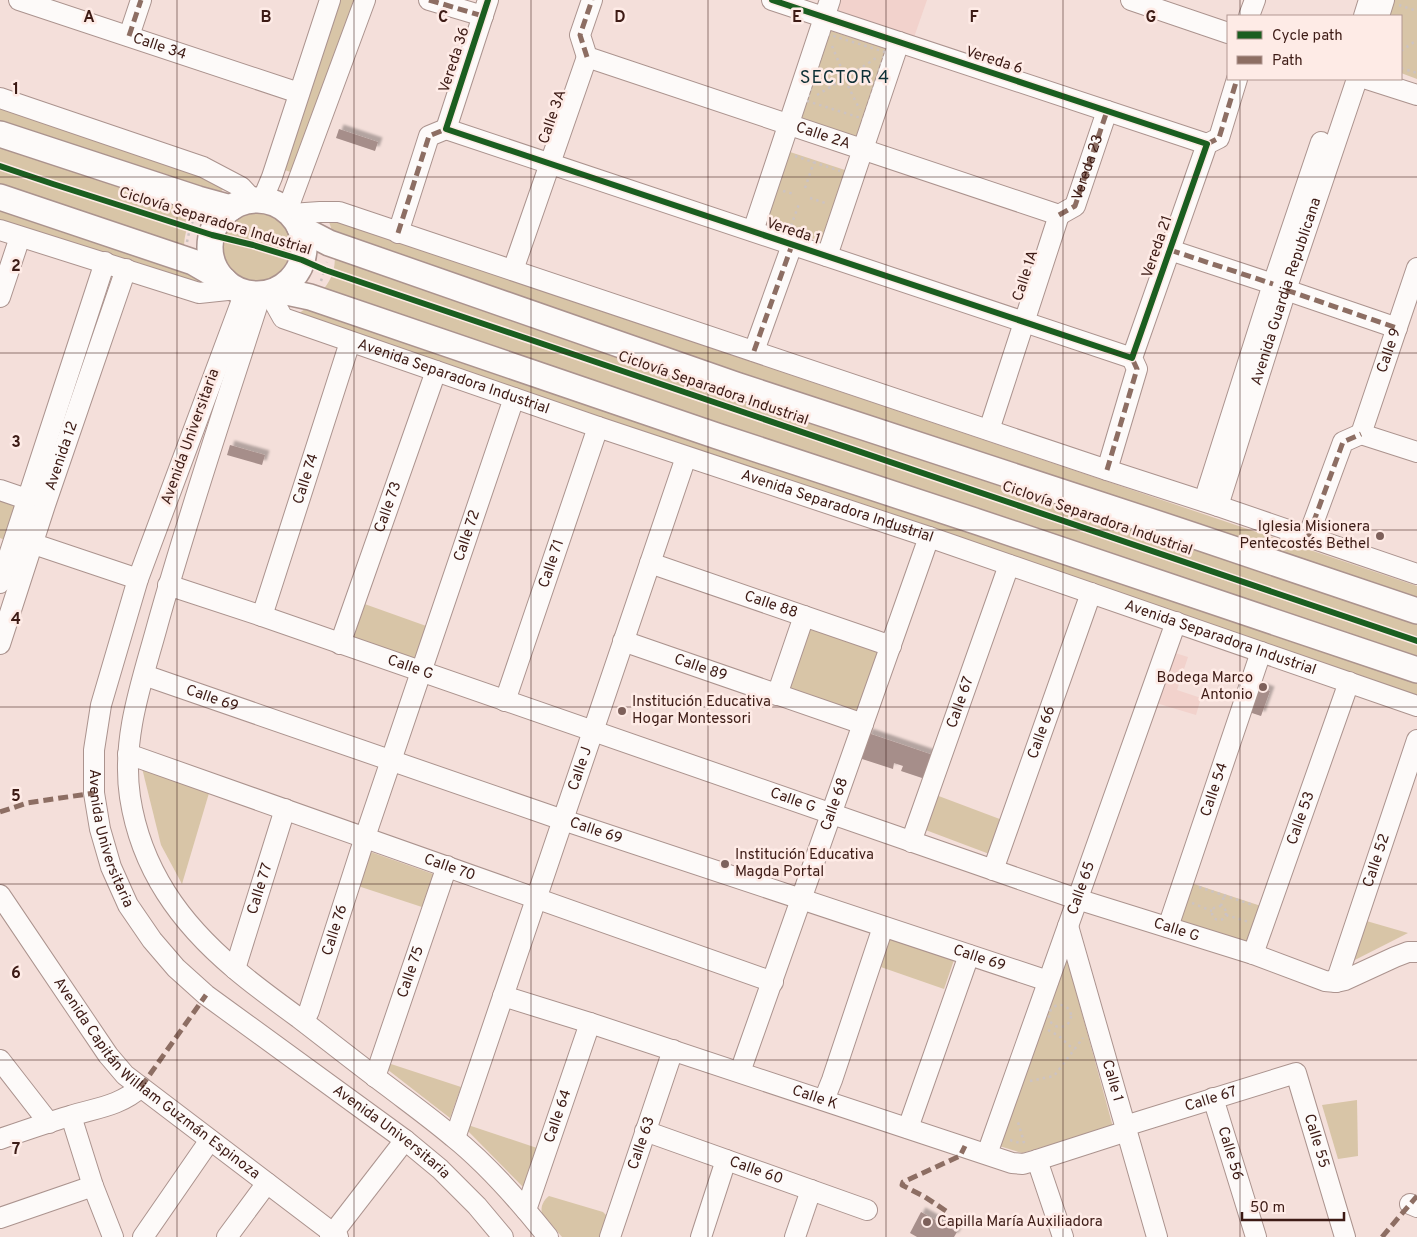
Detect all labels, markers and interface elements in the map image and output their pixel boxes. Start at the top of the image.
text: A [83,8,95,28]
text: B [260,8,272,28]
text: C [438,8,448,28]
text: D [614,8,626,28]
text: E [792,8,802,28]
text: F [969,8,979,28]
text: G [1146,8,1156,28]
legend [1227,15,1402,80]
street label: Vereda 36 [435,25,475,95]
text: Cycle path [1272,27,1343,46]
street label: Calle 34 [130,29,189,64]
street label: Vereda 6 [963,43,1025,79]
text: Path [1272,52,1303,71]
district label: SECTOR 4 [800,67,890,90]
text: 1 [13,80,19,100]
street label: Calle 3A [535,87,571,147]
street label: Calle 2A [793,118,853,154]
street label: Vereda 23 [1068,132,1108,203]
street label: Ciclovía Separadora Industrial [116,184,314,260]
street label: Avenida Guardia Republicana [1247,195,1326,388]
street label: Vereda 21 [1138,213,1178,281]
street label: Vereda 1 [764,214,822,250]
street label: Calle 1A [1009,248,1043,304]
text: 2 [11,257,21,277]
street label: Calle 9 [1373,326,1405,375]
street label: Avenida Separadora Industrial [355,335,552,419]
street label: Ciclovía Separadora Industrial [615,347,811,431]
street label: Avenida Universitaria [158,366,224,508]
street label: Avenida 12 [41,419,83,493]
text: 3 [11,433,21,453]
street label: Calle 74 [289,451,323,507]
street label: Avenida Separadora Industrial [738,466,936,547]
street label: Ciclovía Separadora Industrial [999,477,1195,561]
street label: Calle 73 [370,479,406,535]
street label: Calle 72 [450,508,485,564]
place label: Iglesia Misionera Pentecostés Bethel [1239,518,1370,554]
marker: Iglesia Misionera Pentecostés Bethel [1374,530,1386,542]
street label: Calle 71 [535,537,569,591]
street label: Calle 88 [742,587,800,623]
street label: Avenida Separadora Industrial [1122,596,1319,680]
text: 4 [11,610,21,630]
street label: Calle 89 [671,650,730,686]
street label: Calle G [385,651,436,684]
place label: Bodega Marco Antonio [1157,669,1253,705]
street label: Calle 67 [942,674,978,731]
street label: Calle 69 [183,681,241,716]
marker: Bodega Marco Antonio [1257,681,1269,693]
place label: Institución Educativa Hogar Montessori [632,693,771,729]
street label: Calle 66 [1024,703,1060,761]
marker: Institución Educativa Hogar Montessori [616,705,628,717]
street label: Calle J [564,744,597,793]
street label: Calle 54 [1196,760,1232,819]
street label: Avenida Universitaria [85,769,137,911]
street label: Calle 68 [816,775,853,833]
street label: Calle G [767,784,818,817]
text: 5 [11,787,21,807]
street label: Calle 53 [1283,789,1319,848]
street label: Calle 69 [567,813,625,849]
street label: Calle 52 [1359,831,1394,890]
place label: Institución Educativa Magda Portal [735,846,874,882]
street label: Calle 70 [421,850,478,886]
marker: Institución Educativa Magda Portal [719,858,731,870]
street label: Calle 65 [1063,859,1100,918]
street label: Calle 77 [243,861,277,917]
street label: Calle 76 [318,902,352,958]
street label: Calle G [1151,914,1202,946]
street label: Calle 69 [950,941,1008,976]
street label: Calle 75 [393,943,429,1000]
text: 6 [11,964,21,984]
street label: Avenida Capitán William Guzmán Espinoza [49,974,264,1184]
street label: Calle 1 [1097,1058,1127,1104]
street label: Avenida Universitaria [329,1081,454,1183]
street label: Calle K [790,1081,840,1114]
street label: Calle 67 [1183,1082,1240,1116]
street label: Calle 64 [540,1087,576,1146]
street label: Calle 55 [1299,1112,1333,1170]
street label: Calle 63 [624,1114,659,1172]
street label: Calle 56 [1213,1124,1247,1183]
text: 7 [12,1140,20,1160]
street label: Calle 60 [727,1152,786,1189]
scale bar [1242,1190,1344,1222]
text: 50 m [1250,1199,1285,1218]
place label: Capilla María Auxiliadora [937,1213,1103,1232]
marker: Capilla María Auxiliadora [921,1216,933,1228]

